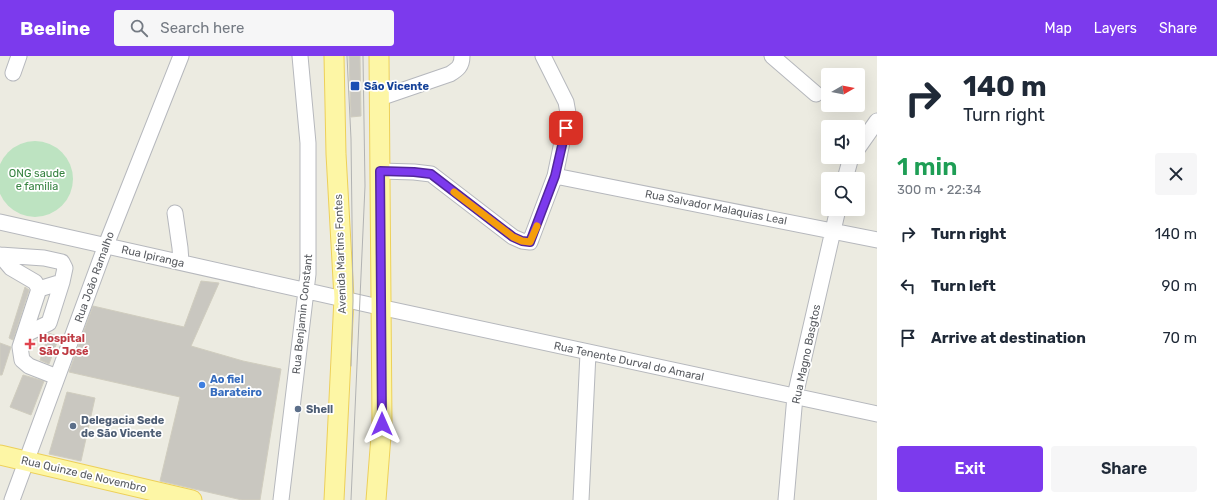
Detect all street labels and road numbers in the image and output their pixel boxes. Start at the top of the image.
street label: Rua Salvador Malaquias Leal [644,187,788,228]
street label: Avenida Martins Fontes [332,193,349,314]
street label: Rua João Ramalho [72,230,117,324]
street label: Rua Ipiranga [120,243,186,270]
street label: Rua Benjamin Constant [290,253,315,375]
street label: Rua Magno Basgtos [790,303,823,405]
street label: Rua Tenente Durval do Amaral [553,339,705,384]
street label: Rua Quinze de Novembro [20,454,148,495]

